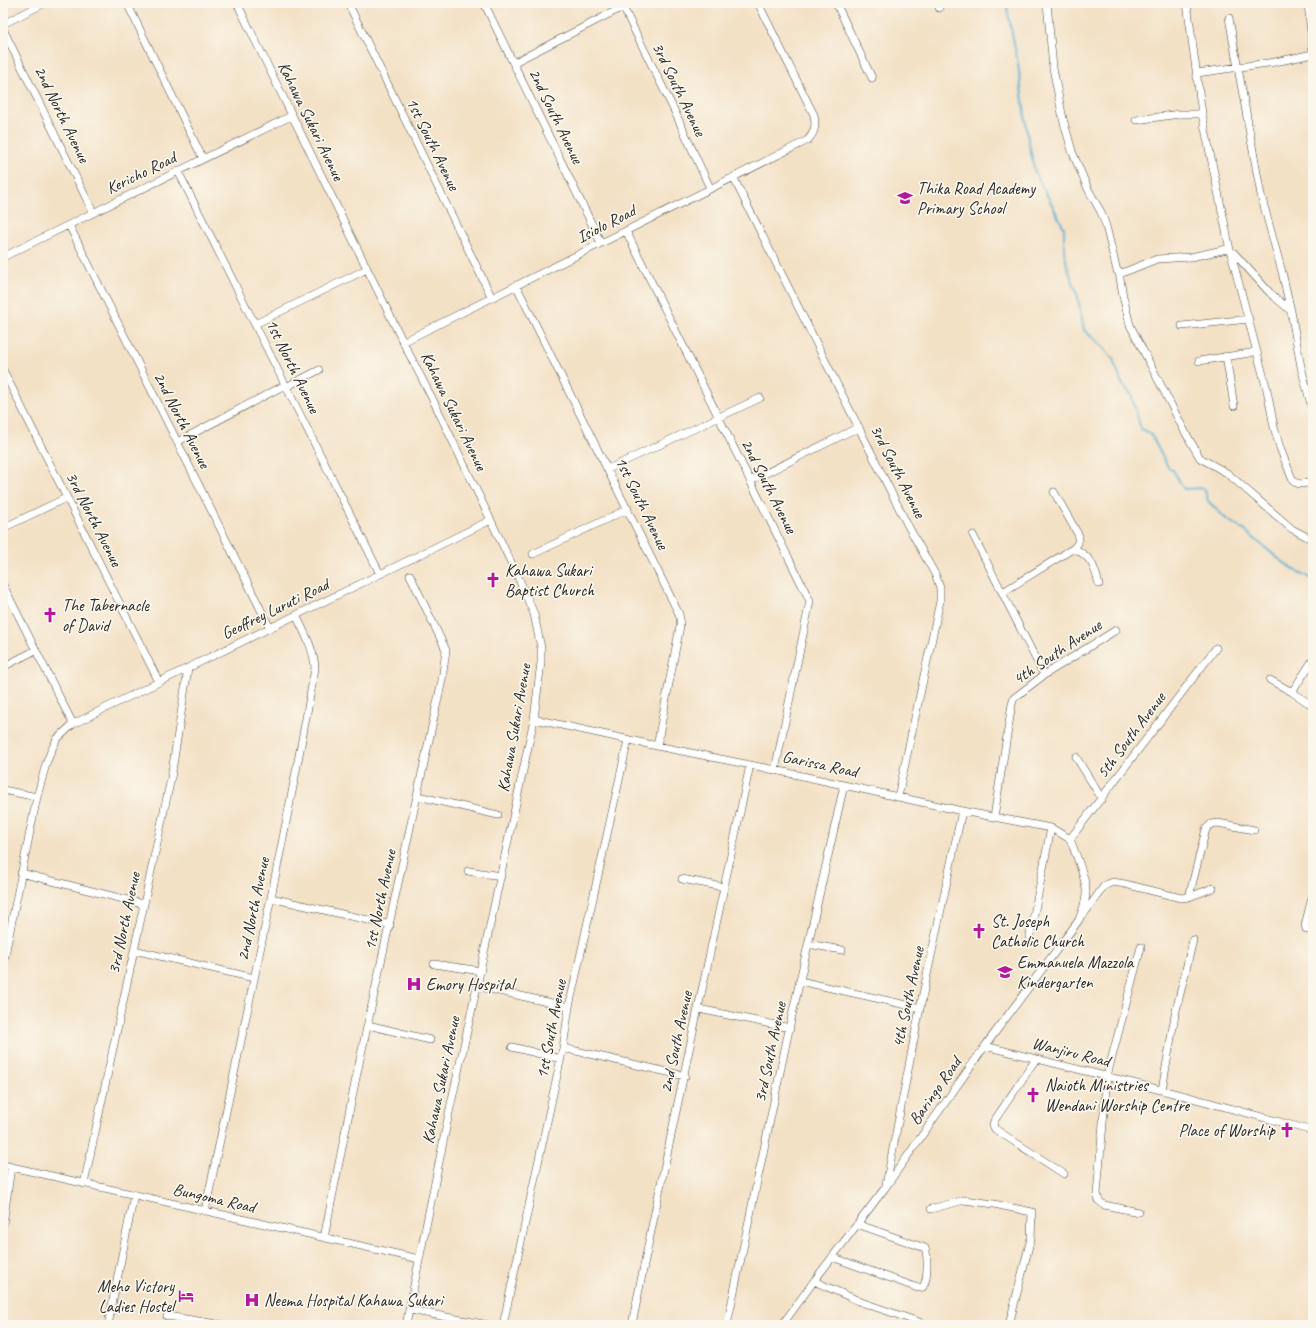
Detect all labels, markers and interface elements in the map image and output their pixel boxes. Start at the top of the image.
street label: 3rd South Avenue [647,39,711,141]
street label: Kahawa Sukari Avenue [273,58,349,185]
street label: 2nd North Avenue [30,62,95,167]
street label: 2nd South Avenue [524,65,589,168]
street label: 1st South Avenue [402,94,465,195]
street label: Kericho Road [103,146,181,199]
place label: Thika Road Academy Primary School [917,178,1036,219]
school or university icon: Thika Road Academy Primary School [896,189,914,207]
street label: Isiolo Road [573,199,641,248]
street label: 1st North Avenue [261,316,325,418]
street label: Kahawa Sukari Avenue [416,348,492,475]
street label: 2nd North Avenue [149,368,216,473]
street label: 3rd South Avenue [866,421,931,522]
street label: 2nd South Avenue [736,435,802,538]
street label: 1st South Avenue [611,453,674,554]
street label: 3rd North Avenue [61,468,128,571]
place label: Kahawa Sukari Baptist Church [505,560,595,601]
church icon: Kahawa Sukari Baptist Church [484,571,502,589]
street label: Geoffrey Luruti Road [218,573,335,644]
place label: The Tabernacle of David [62,595,150,636]
church icon: The Tabernacle of David [41,606,59,624]
street label: 4th South Avenue [1009,614,1106,689]
street label: Kahawa Sukari Avenue [492,661,536,794]
street label: 5th South Avenue [1092,687,1171,782]
street label: Garissa Road [781,746,862,783]
street label: 1st North Avenue [359,846,401,952]
street label: 2nd North Avenue [232,854,274,963]
street label: 3rd North Avenue [103,869,145,976]
place label: St. Joseph Catholic Church [991,911,1085,952]
church icon: St. Joseph Catholic Church [970,922,988,940]
street label: 4th South Avenue [887,943,929,1049]
place label: Emmanuela Mazzola Kindergarten [1017,952,1135,993]
school or university icon: Emmanuela Mazzola Kindergarten [996,963,1014,981]
place label: Emory Hospital [426,974,517,995]
hospital icon: Emory Hospital [405,975,423,993]
street label: 1st South Avenue [531,976,571,1080]
street label: 2nd South Avenue [655,988,697,1095]
street label: 3rd South Avenue [749,999,791,1104]
street label: Kahawa Sukari Avenue [417,1013,465,1146]
street label: Wanjiru Road [1030,1032,1114,1072]
street label: Baringo Road [904,1051,967,1129]
place label: Naioth Ministries Wendani Worship Centre [1045,1075,1191,1116]
church icon: Naioth Ministries Wendani Worship Centre [1024,1086,1042,1104]
place label: Place of Worship [1178,1120,1277,1141]
church icon: Place of Worship [1278,1121,1296,1139]
street label: Bungoma Road [171,1178,259,1218]
place label: Meho Victory Ladies Hostel [97,1276,177,1317]
hotel icon: Meho Victory Ladies Hostel [177,1287,195,1305]
place label: Neema Hospital Kahawa Sukari [264,1290,446,1311]
hospital icon: Neema Hospital Kahawa Sukari [243,1291,261,1309]

